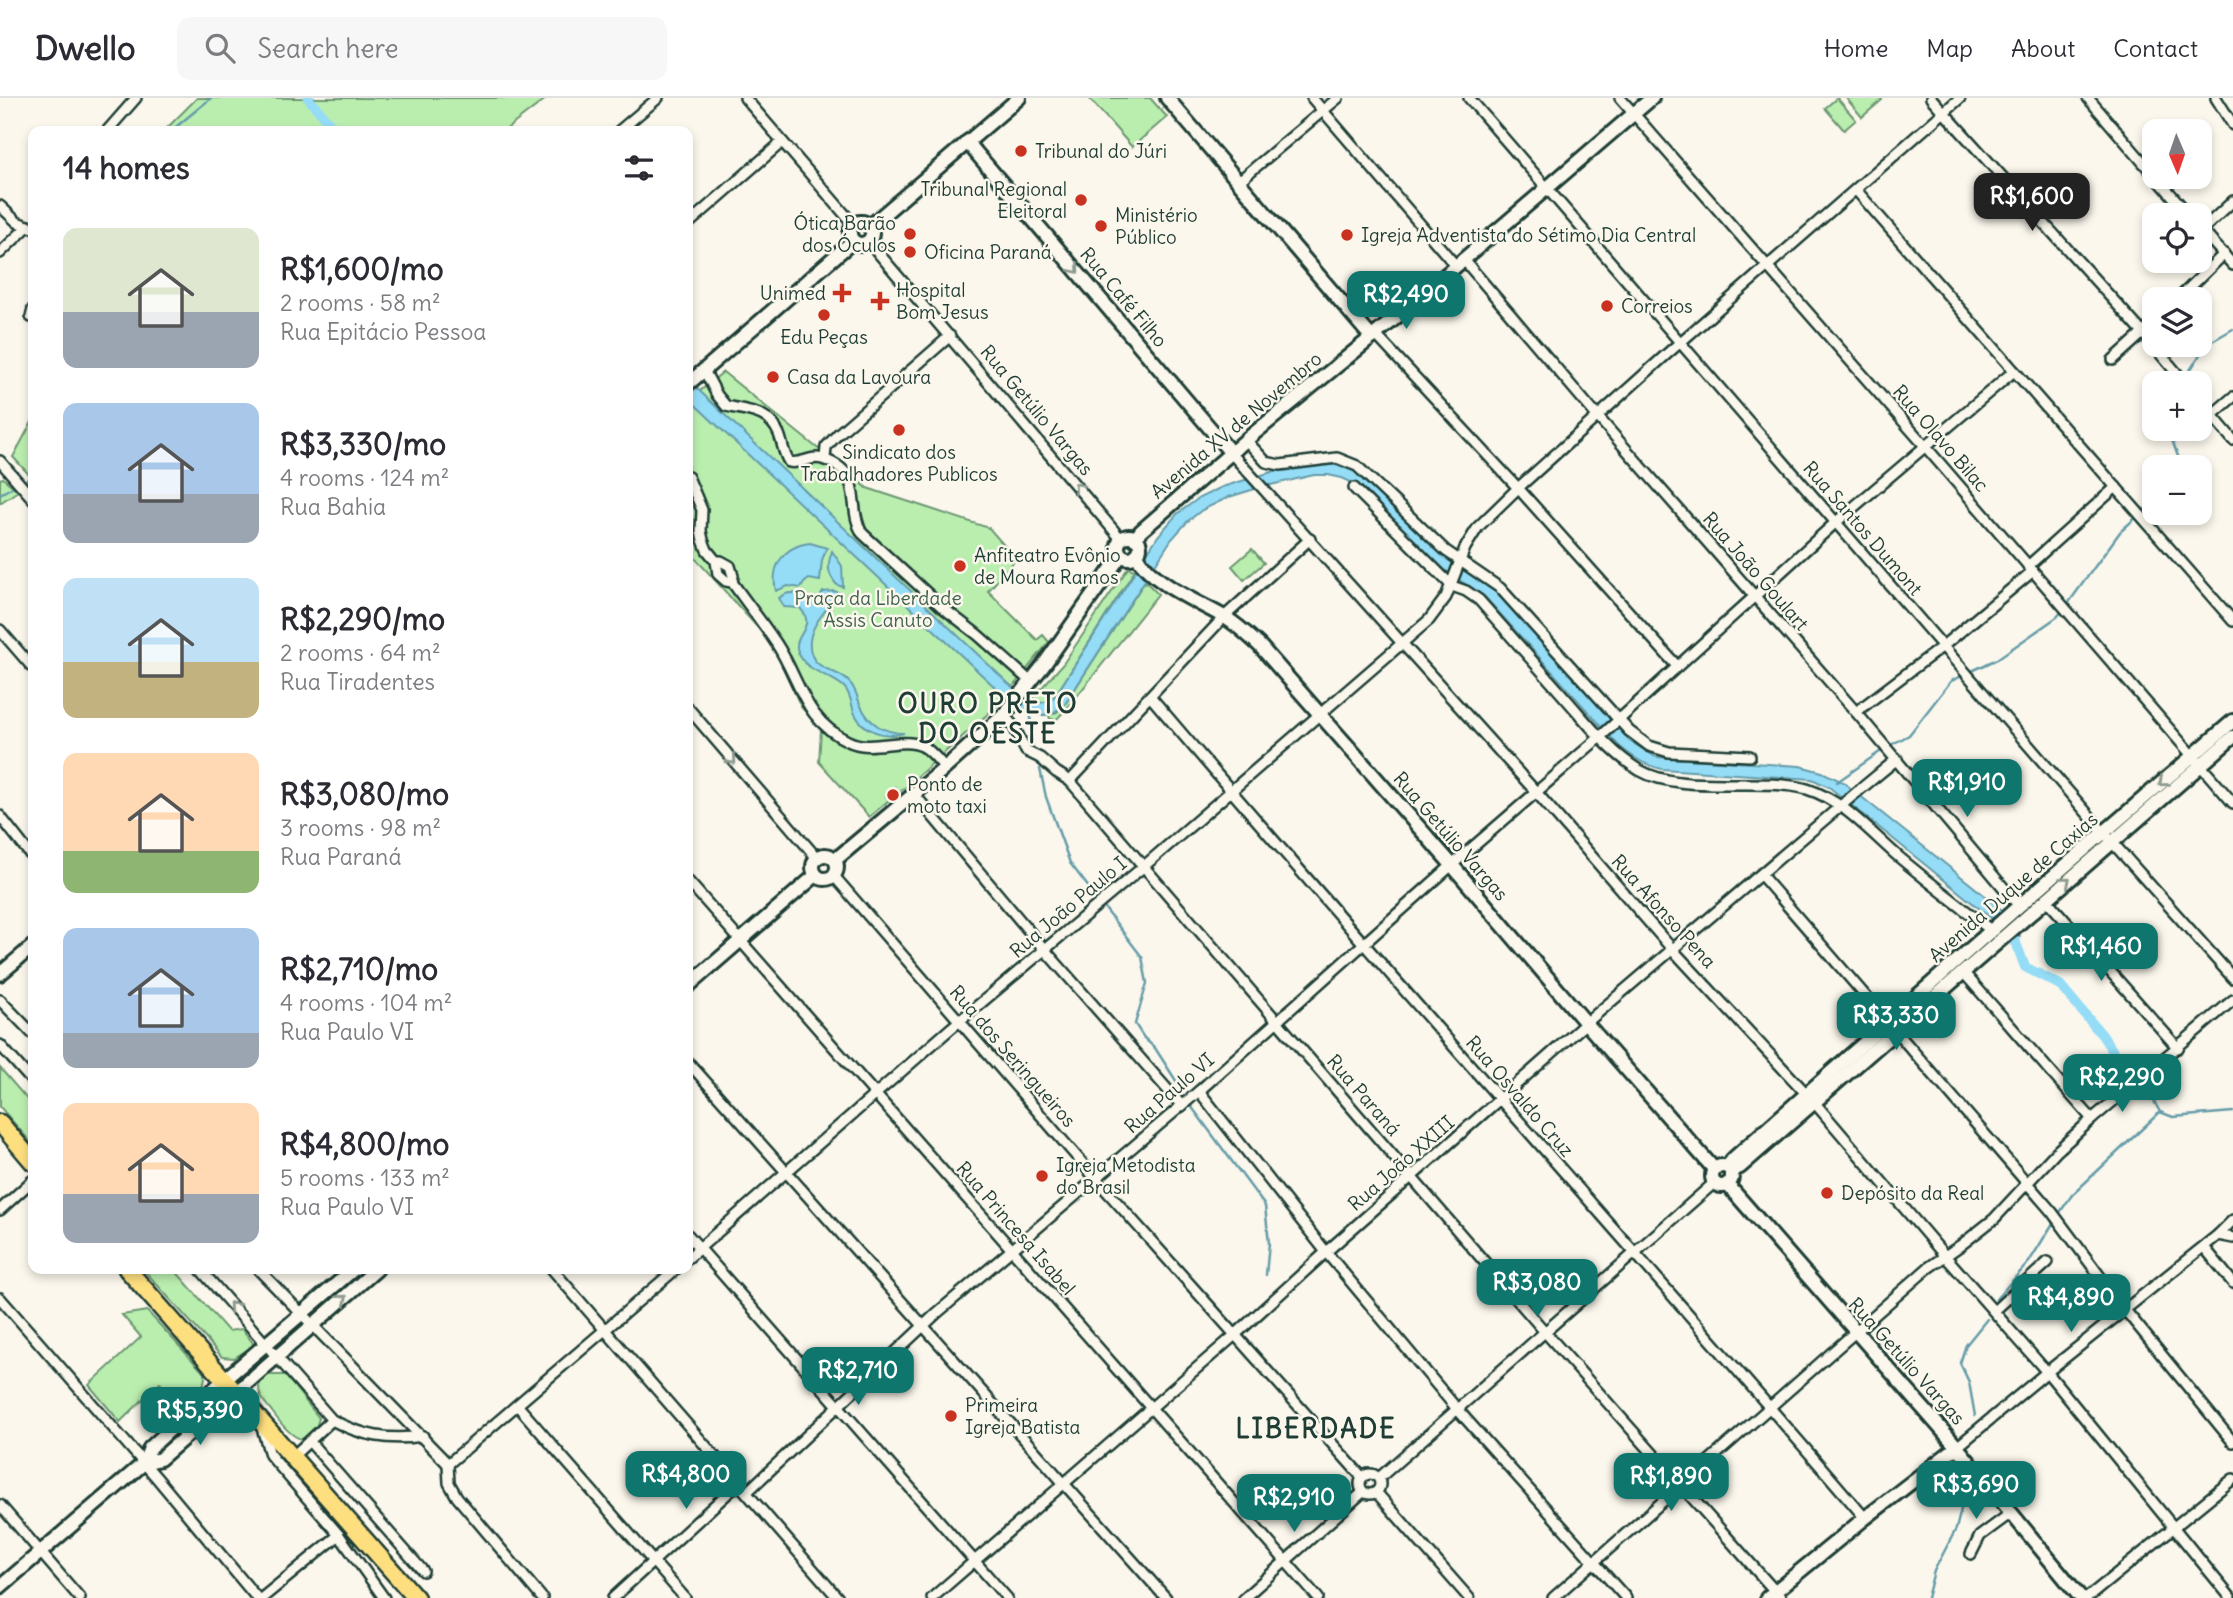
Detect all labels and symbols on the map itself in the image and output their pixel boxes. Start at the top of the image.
north arrow [2142,119,2212,189]
place label: Tribunal do Júri [1035,139,1167,163]
marker: Tribunal do Júri [1013,143,1029,159]
pin: R$1,600 [1967,174,2097,233]
place label: Tribunal Regional Eleitoral [921,177,1067,223]
marker: Tribunal Regional Eleitoral [1073,192,1089,208]
place label: Ministério Público [1115,203,1198,249]
place label: Ótica Barão dos Óculos [793,211,896,257]
marker: Ministério Público [1093,218,1109,234]
place label: Igreja Adventista do Sétimo Dia Central [1361,223,1696,247]
marker: Ótica Barão dos Óculos [902,226,918,242]
marker: Igreja Adventista do Sétimo Dia Central [1339,227,1355,243]
place label: Oficina Paraná [924,240,1052,264]
street label: Rua Café Filho [1075,242,1173,352]
marker: Oficina Paraná [902,244,918,260]
one-way arrow [1067,261,1079,274]
pin: R$2,490 [1341,272,1471,331]
place label: Hospital Bom Jesus [896,278,989,324]
place label: Unimed [760,281,826,305]
marker: Unimed [832,283,852,303]
marker: Hospital Bom Jesus [870,291,890,311]
place label: Correios [1621,294,1693,318]
marker: Correios [1599,298,1615,314]
marker: Edu Peças [816,307,832,323]
place label: Edu Peças [780,325,868,349]
street label: Rua Getúlio Vargas [975,340,1099,480]
street label: Avenida XV de Novembro [1146,346,1326,504]
place label: Casa da Lavoura [787,365,931,389]
marker: Casa da Lavoura [765,369,781,385]
street label: Rua Olavo Bilac [1888,380,1994,496]
marker: Sindicato dos Trabalhadores Publicos [891,422,907,438]
place label: Sindicato dos Trabalhadores Publicos [800,440,998,486]
street label: Rua Santos Dumont [1798,456,1928,600]
one-way arrow [1074,482,1086,495]
street label: Rua João Goulart [1698,507,1814,635]
place label: Anfiteatro Evônio de Moura Ramos [974,543,1121,589]
marker: Anfiteatro Evônio de Moura Ramos [952,558,968,574]
park label: Praça da Liberdade Assis Canuto [794,586,962,632]
district label: OURO PRETO DO OESTE [897,687,1079,750]
one-way arrow [724,752,736,765]
pin: R$1,910 [1902,760,2032,819]
street label: Rua Getúlio Vargas [1388,767,1514,905]
place label: Ponto de moto taxi [907,772,987,818]
one-way arrow [2158,774,2171,786]
marker: Ponto de moto taxi [885,787,901,803]
street label: Avenida Duque de Caxias [1924,807,2102,967]
street label: Rua Afonso Pena [1607,849,1721,973]
street label: Rua João Paulo I [1005,851,1131,963]
one-way arrow [2058,877,2071,889]
pin: R$1,460 [2036,924,2166,983]
street label: Rua dos Seringueiros [945,980,1081,1132]
pin: R$3,330 [1831,992,1961,1052]
street label: Rua Osvaldo Cruz [1461,1031,1579,1161]
street label: Rua Paulo VI [1119,1048,1219,1138]
street label: Rua Paraná [1322,1049,1406,1141]
pin: R$2,290 [2057,1054,2187,1114]
street label: Rua João XXIII [1343,1110,1459,1216]
place label: Igreja Metodista do Brasil [1056,1153,1196,1199]
street label: Rua Princesa Isabel [951,1156,1081,1300]
marker: Igreja Metodista do Brasil [1034,1168,1050,1184]
place label: Depósito da Real [1841,1181,1984,1205]
marker: Depósito da Real [1819,1185,1835,1201]
pin: R$3,080 [1472,1260,1602,1319]
pin: R$4,890 [2006,1274,2136,1334]
street label: Rua Getúlio Vargas [1844,1292,1970,1430]
one-way arrow [335,1295,348,1307]
one-way arrow [229,1301,241,1314]
pin: R$2,710 [793,1348,923,1407]
pin: R$5,390 [135,1388,265,1447]
place label: Primeira Igreja Batista [965,1393,1081,1439]
marker: Primeira Igreja Batista [943,1408,959,1424]
district label: LIBERDADE [1235,1412,1397,1445]
pin: R$4,800 [621,1452,751,1511]
pin: R$1,890 [1606,1454,1736,1513]
pin: R$3,690 [1911,1462,2041,1521]
pin: R$2,910 [1229,1474,1359,1534]

